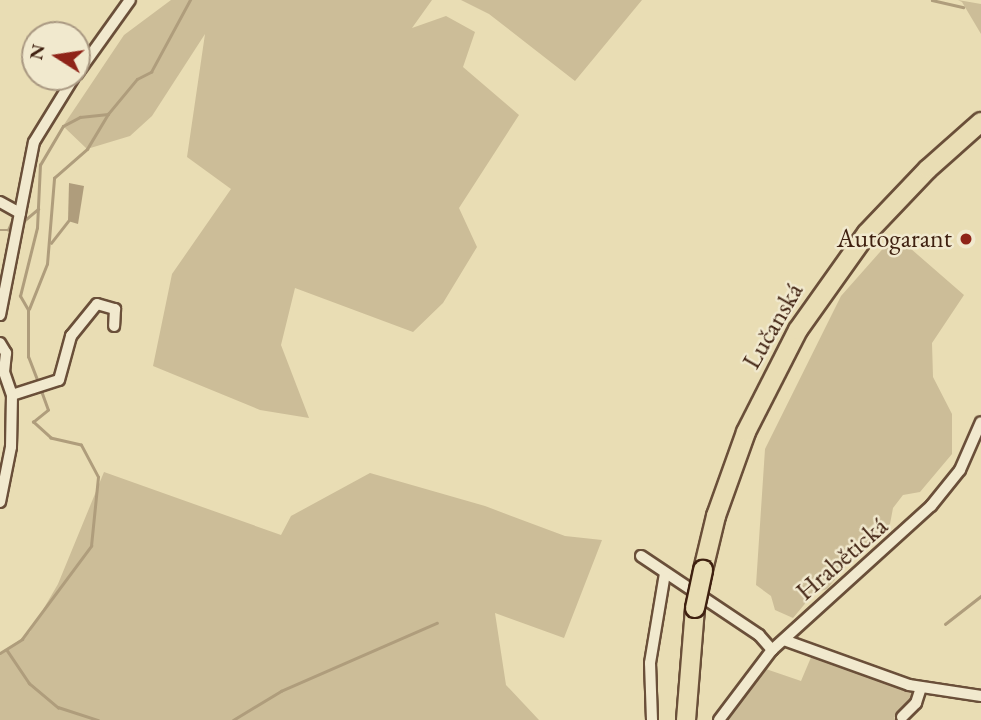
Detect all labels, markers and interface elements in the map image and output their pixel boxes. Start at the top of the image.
north arrow [21,21,91,91]
text: N [23,42,51,62]
place label: Autogarant [837,223,952,255]
marker: Autogarant [958,231,974,247]
street label: Lučanská [736,277,810,375]
street label: Hrabětická [790,511,894,607]

